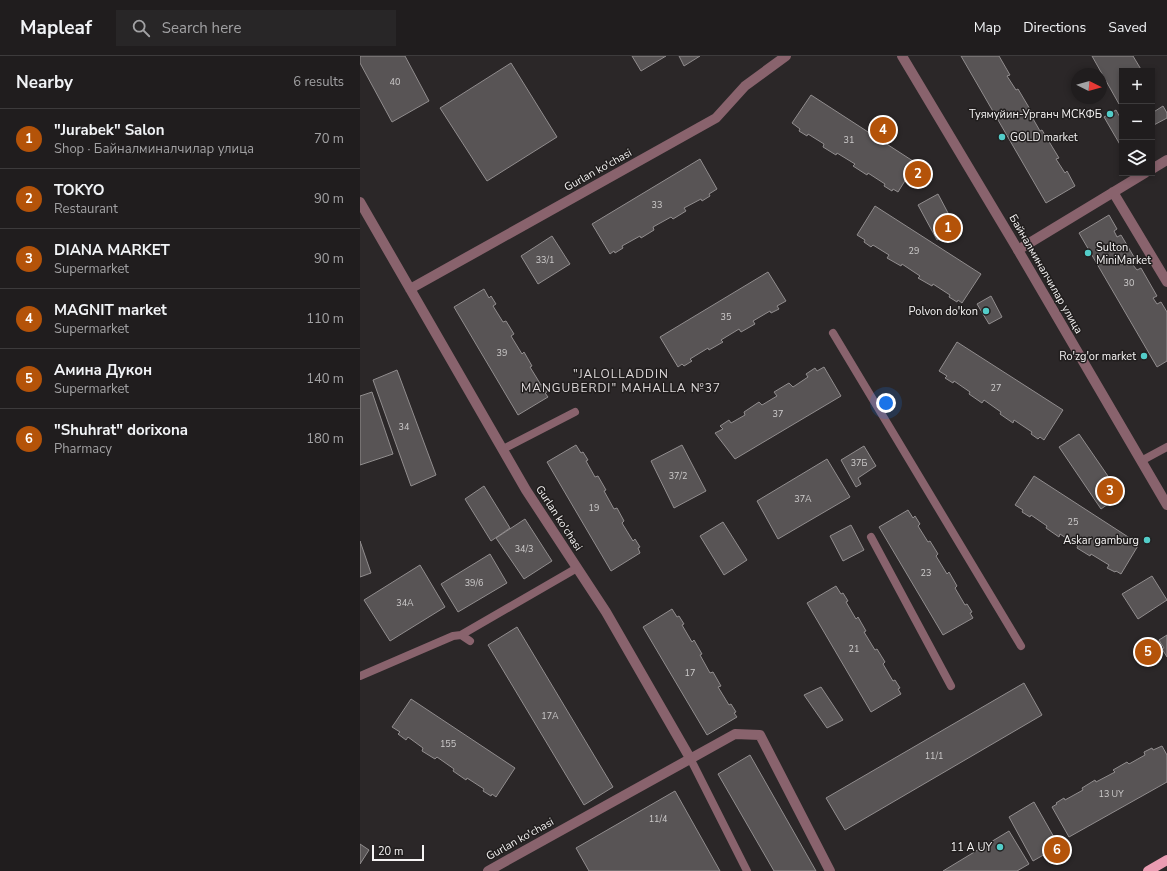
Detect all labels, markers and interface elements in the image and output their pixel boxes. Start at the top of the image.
search box [116,10,396,46]
text: Mapleaf [20,15,92,41]
icon: search [130,17,152,39]
text: Search here [162,18,241,38]
text: Map [974,18,1001,37]
text: Directions [1023,18,1086,37]
text: Saved [1108,18,1147,37]
north arrow [1071,68,1107,104]
map controls [1119,68,1155,176]
button: + [1119,68,1155,104]
text: Nearby [16,71,73,94]
text: 6 results [293,73,344,91]
house number: 40 [390,76,400,88]
button: − [1119,104,1155,140]
place label: Туямуйин-Урганч МСКФБ [969,107,1102,122]
marker: Туямуйин-Урганч МСКФБ [1105,109,1115,119]
pin: 4 [870,115,896,145]
text: "Jurabek" Salon [54,120,164,140]
text: 1 [25,130,33,148]
text: 70 m [314,130,344,148]
place label: GOLD market [1010,130,1078,145]
marker: GOLD market [997,132,1007,142]
house number: 31 [844,134,854,146]
text: Shop · Байналминалчилар улица [54,140,254,158]
button: layers [1119,140,1155,176]
street label: Gurlan ko'chasi [561,145,635,195]
pin: 2 [905,159,931,189]
text: TOKYO [54,180,104,200]
text: 2 [25,190,33,208]
text: 90 m [314,190,344,208]
house number: 33 [652,199,662,211]
text: Restaurant [54,200,118,218]
street label: Байналминалчилар улица [1006,212,1086,336]
pin: 1 [935,213,961,243]
text: DIANA MARKET [54,240,170,260]
place label: Sulton MiniMarket [1096,240,1151,268]
house number: 29 [909,245,919,257]
marker: Sulton MiniMarket [1083,248,1093,258]
text: 3 [25,250,33,268]
text: 90 m [314,250,344,268]
house number: 33/1 [536,254,554,266]
text: Supermarket [54,260,129,278]
house number: 30 [1124,277,1134,289]
text: MAGNIT market [54,300,167,320]
place label: Polvon do'kon [909,304,978,319]
marker: Polvon do'kon [981,306,991,316]
text: 4 [25,310,33,328]
text: 110 m [306,310,344,328]
house number: 35 [721,311,731,323]
text: Supermarket [54,320,129,338]
house number: 39 [497,347,507,359]
place label: Ro'zg'or market [1059,349,1136,364]
marker: Ro'zg'or market [1139,351,1149,361]
text: Амина Дукон [54,360,152,380]
district label: "JALOLLADDIN MANGUBERDI" MAHALLA №37 [521,366,721,396]
text: 5 [25,370,33,388]
text: 140 m [306,370,344,388]
text: Supermarket [54,380,129,398]
house number: 27 [991,382,1001,394]
your location [876,393,896,413]
house number: 37 [773,408,783,420]
text: "Shuhrat" dorixona [54,420,188,440]
house number: 34 [399,421,410,433]
text: 6 [25,430,33,448]
text: 180 m [306,430,344,448]
text: Pharmacy [54,440,112,458]
house number: 37Б [851,457,867,469]
house number: 37/2 [669,470,687,482]
pin: 3 [1097,476,1123,506]
street label: Gurlan ko'chasi [532,482,586,554]
house number: 37А [794,493,812,505]
house number: 19 [589,502,599,514]
house number: 25 [1068,516,1078,528]
place label: Askar gamburg [1063,533,1139,548]
marker: Askar gamburg [1142,535,1152,545]
house number: 34/3 [515,543,533,555]
house number: 23 [921,567,931,579]
house number: 39/6 [465,577,483,589]
house number: 34A [396,597,414,609]
pin: 5 [1135,637,1161,667]
house number: 21 [849,643,859,655]
house number: 17 [685,667,695,679]
house number: 17A [541,710,559,722]
house number: 155 [440,738,456,750]
house number: 11/1 [925,750,943,762]
house number: 13 UY [1098,788,1124,800]
house number: 11/4 [649,813,668,825]
street label: Gurlan ko'chasi [483,814,557,864]
pin: 6 [1044,835,1070,865]
place label: 11 A UY [951,840,992,855]
marker: 11 A UY [995,842,1005,852]
scale bar [372,843,424,862]
text: 20 m [378,844,403,859]

